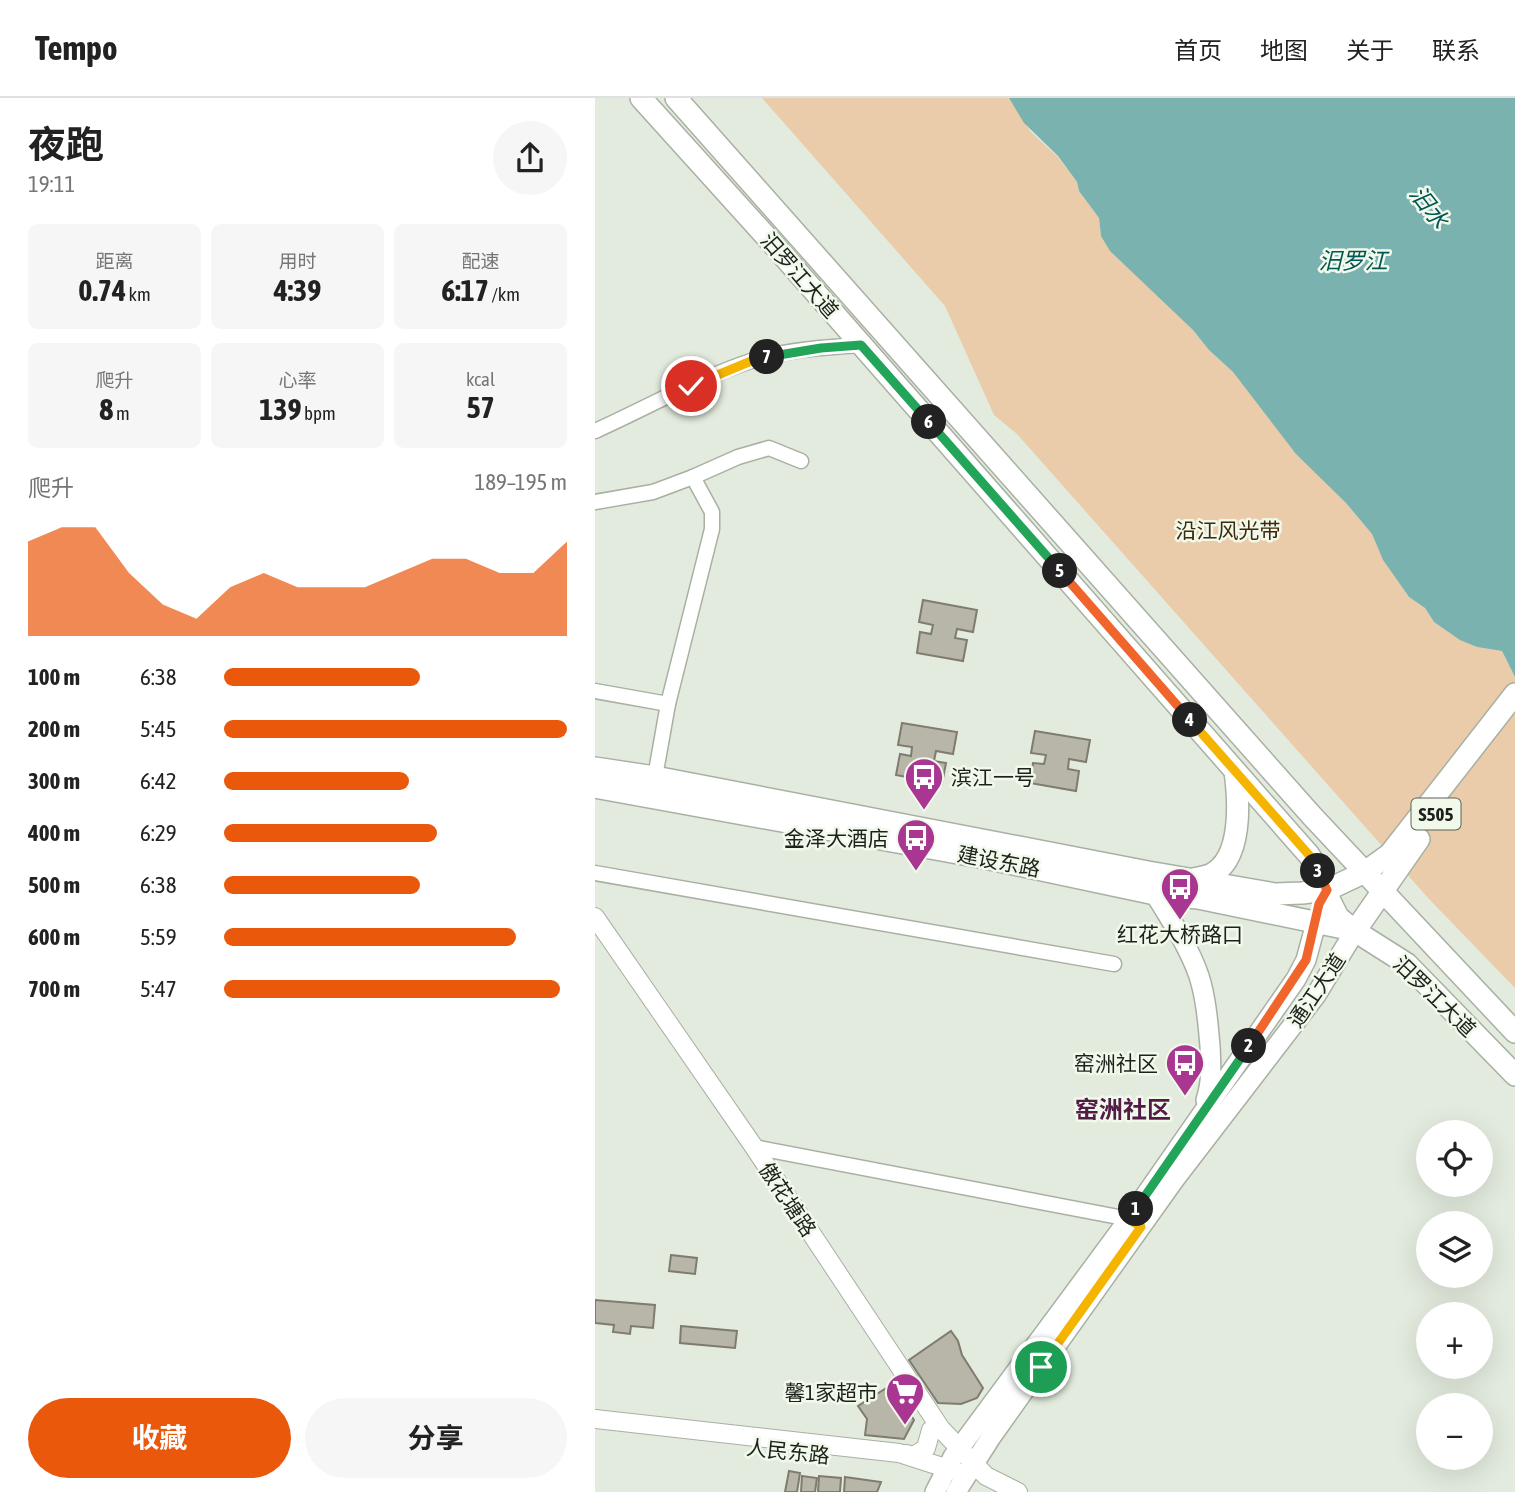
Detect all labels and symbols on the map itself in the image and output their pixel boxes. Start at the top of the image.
water label: 汨水 [1405,181,1454,234]
street label: 汨罗江大道 [757,228,843,322]
water label: 汨罗江 [1319,248,1391,274]
pin: 7 [749,340,785,374]
pin [661,356,721,416]
pin: 6 [911,404,947,440]
park label: 沿江风光带 [1176,518,1281,542]
pin: 5 [1043,554,1077,588]
pin: 4 [1173,702,1207,738]
bus stop icon: 滨江一号 [903,756,945,811]
place label: 滨江一号 [951,765,1035,789]
road number: S505 [1411,799,1461,830]
bus stop icon: 金泽大酒店 [895,817,937,872]
place label: 金泽大酒店 [784,826,889,850]
street label: 建设东路 [955,841,1043,881]
pin: 3 [1301,854,1335,888]
bus stop icon: 红花大桥路口 [1159,866,1201,921]
place label: 红花大桥路口 [1117,922,1243,946]
street label: 通江大道 [1283,948,1349,1032]
street label: 汨罗江大道 [1389,951,1481,1041]
pin: 2 [1231,1028,1267,1063]
bus stop icon: 窑洲社区 [1164,1042,1206,1097]
place label: 窑洲社区 [1074,1051,1158,1075]
district label: 窑洲社区 [1075,1096,1171,1123]
street label: 傲花塘路 [755,1157,821,1241]
pin: 1 [1119,1192,1153,1226]
pin [1011,1337,1071,1397]
supermarket icon: 馨1家超市 [884,1371,926,1426]
place label: 馨1家超市 [784,1380,878,1404]
street label: 人民东路 [745,1435,831,1467]

